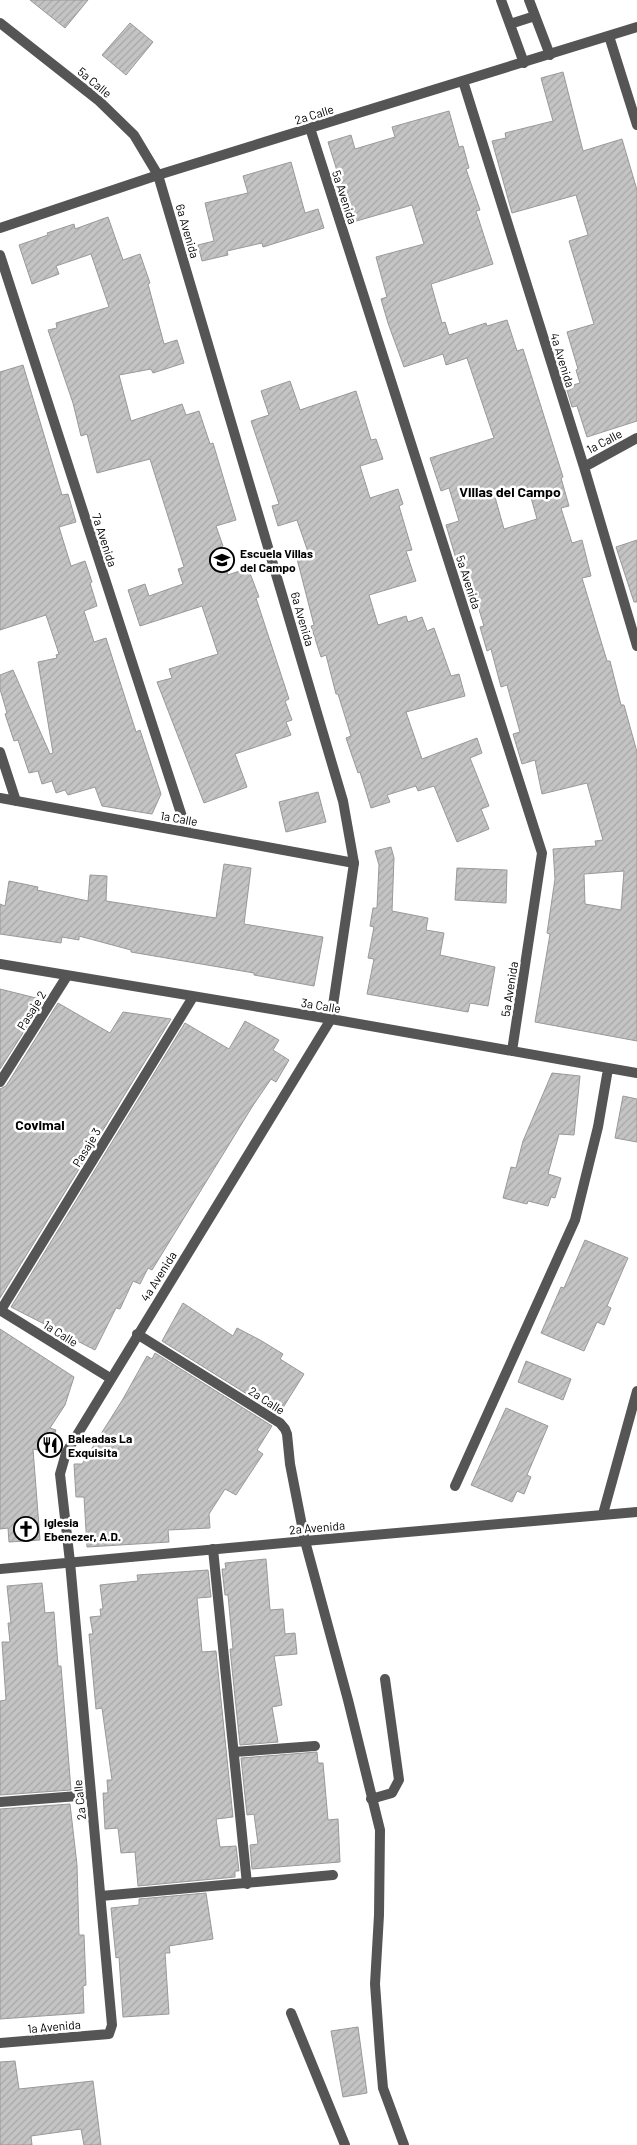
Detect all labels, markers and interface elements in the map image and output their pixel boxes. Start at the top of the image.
street label: 5a Calle [75,64,115,100]
street label: 2a Calle [293,101,335,127]
street label: 5a Avenida [330,168,360,226]
street label: 6a Avenida [174,202,202,260]
street label: 4a Avenida [548,331,578,389]
street label: 1a Calle [584,426,624,456]
district label: Villas del Campo [459,483,561,500]
street label: 7a Avenida [90,512,120,568]
place label: Escuela Villas del Campo [240,546,313,574]
school or university icon: Escuela Villas del Campo [209,547,235,573]
street label: 5a Avenida [454,553,484,611]
street label: 6a Avenida [289,590,317,648]
street label: 1a Calle [159,808,199,828]
street label: 5a Avenida [498,960,520,1018]
street label: Pasaje 2 [14,988,48,1032]
street label: 3a Calle [300,995,342,1015]
district label: Covimal [15,1116,65,1133]
street label: Pasaje 3 [69,1125,103,1169]
street label: 4a Avenida [137,1248,179,1304]
street label: 1a Calle [41,1317,81,1349]
street label: 2a Calle [246,1383,288,1417]
place label: Baleadas La Exquisita [68,1431,132,1459]
restaurant icon: Baleadas La Exquisita [37,1432,63,1458]
place label: Iglesia Ebenezer, A.D. [44,1515,121,1543]
church icon: Iglesia Ebenezer, A.D. [13,1516,39,1542]
street label: 2a Avenida [288,1518,346,1536]
street label: 2a Calle [70,1779,88,1821]
street label: 1a Avenida [27,2017,81,2035]

